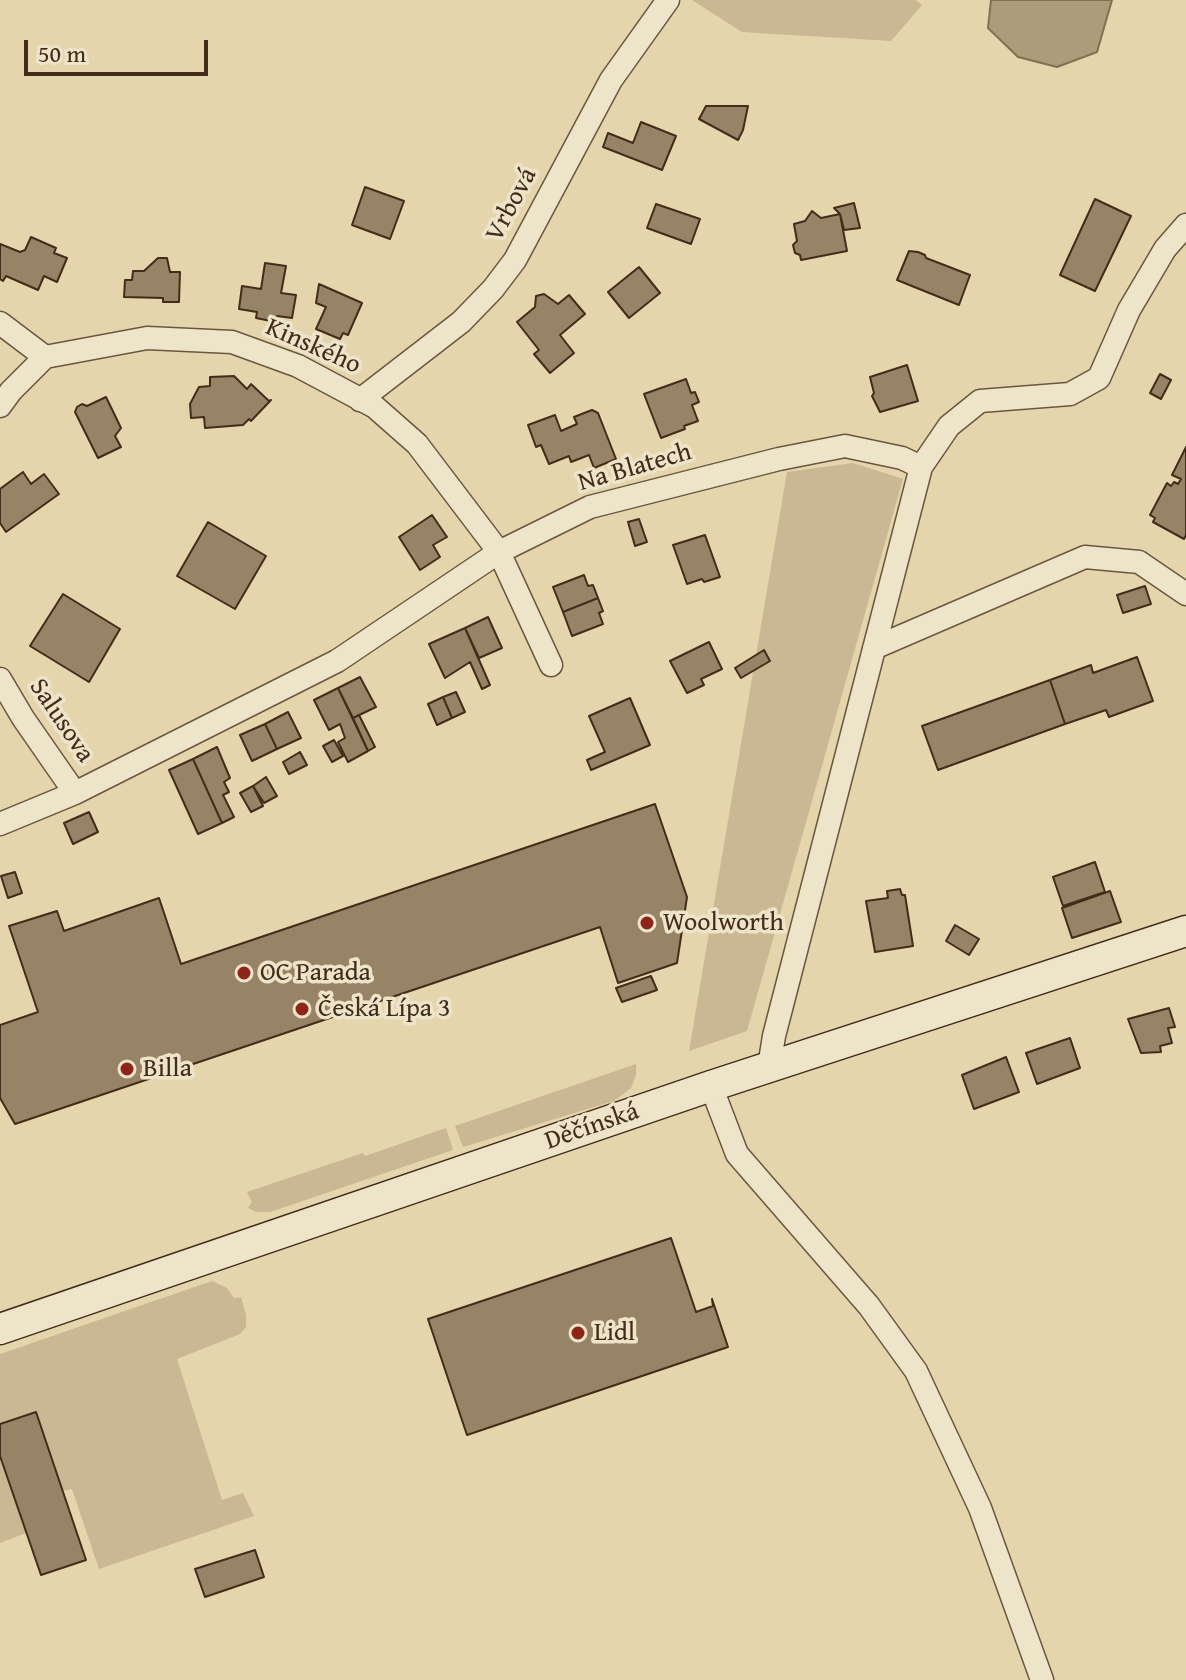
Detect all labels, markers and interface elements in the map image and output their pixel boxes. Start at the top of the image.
scale bar [28,24,212,74]
text: 50 m [38,36,86,71]
street label: Vrbová [480,163,544,247]
street label: Kinského [261,312,365,382]
street label: Na Blatech [575,437,695,499]
street label: Salusova [22,673,100,769]
place label: Woolworth [663,907,784,939]
marker: Woolworth [638,914,656,932]
place label: OC Parada [260,957,371,989]
marker: OC Parada [235,964,253,982]
place label: Česká Lípa 3 [318,993,450,1025]
marker: Česká Lípa 3 [293,1000,311,1018]
place label: Billa [143,1053,192,1085]
marker: Billa [118,1060,136,1078]
street label: Děčínská [541,1096,643,1158]
place label: Lidl [594,1317,635,1349]
marker: Lidl [569,1324,587,1342]

